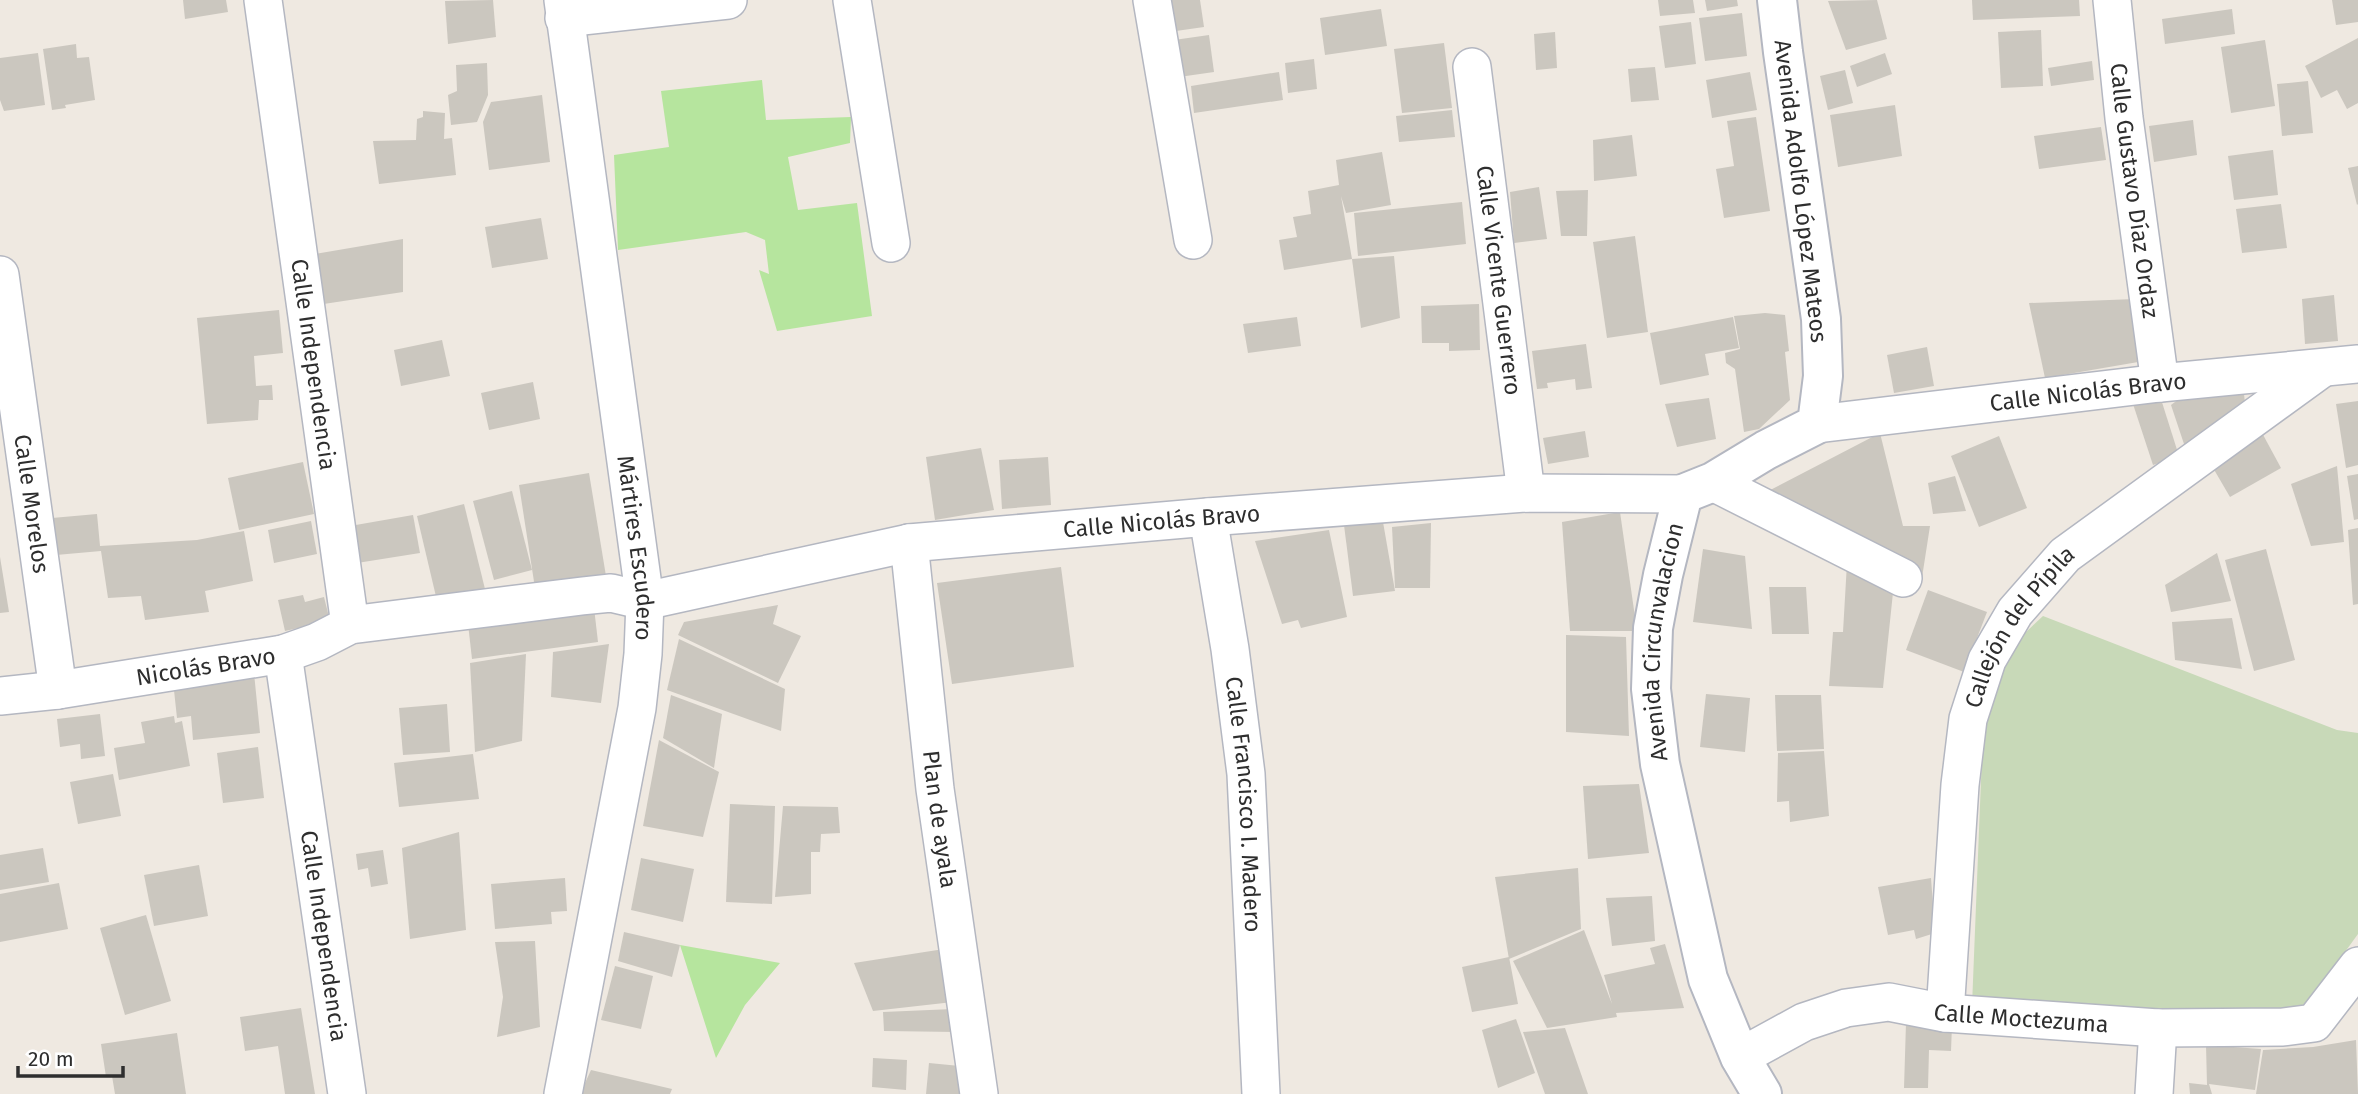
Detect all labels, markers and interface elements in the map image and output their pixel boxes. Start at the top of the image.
street label: Avenida Adolfo López Mateos [1769,38,1833,344]
street label: Calle Gustavo Díaz Ordaz [2104,62,2165,320]
street label: Calle Vicente Guerrero [1471,164,1527,397]
street label: Calle Independencia [285,257,342,472]
street label: Calle Nicolás Bravo [1988,367,2188,417]
street label: Calle Morelos [8,433,56,575]
street label: Mártires Escudero [611,453,660,641]
street label: Calle Nicolás Bravo [1062,499,1261,544]
street label: Avenida Circunvalacion [1637,520,1689,763]
street label: Callejón del Pípila [1959,539,2080,711]
street label: Nicolás Bravo [134,641,278,691]
street label: Calle Francisco I. Madero [1220,675,1267,933]
street label: Plan de ayala [917,749,963,890]
street label: Calle Independencia [295,829,353,1043]
street label: Calle Moctezuma [1931,997,2109,1038]
scale bar [18,1034,122,1078]
text: 20 m [28,1046,74,1072]

